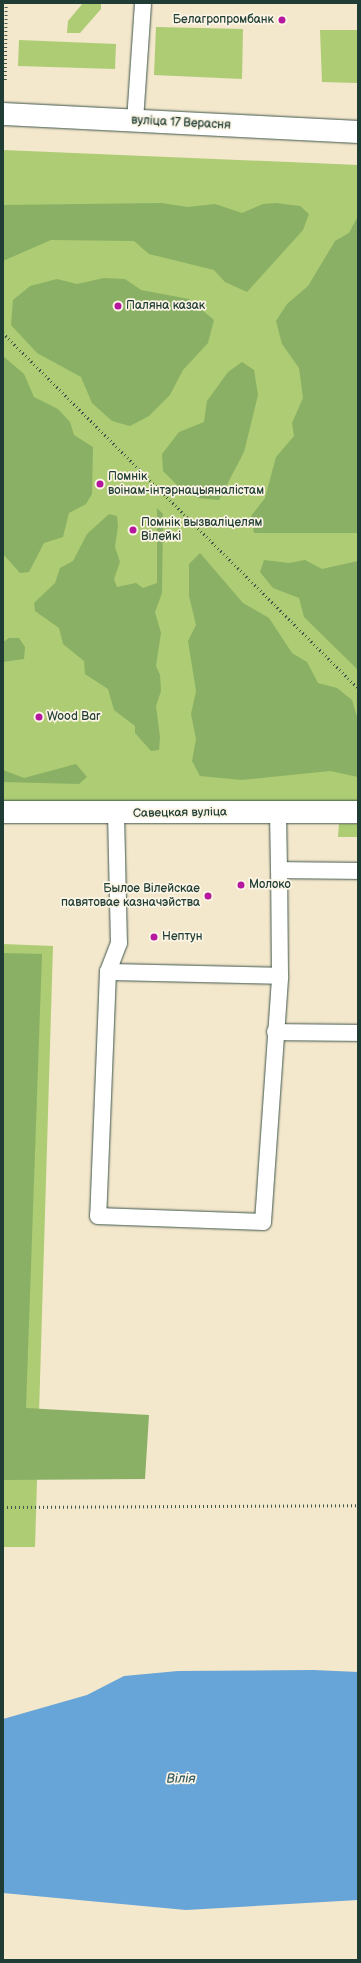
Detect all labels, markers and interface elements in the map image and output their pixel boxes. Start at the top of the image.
place label: Белагропромбанк [173,13,274,27]
marker: Белагропромбанк [277,15,287,25]
street label: вуліца 17 Верасня [131,113,231,133]
place label: Паляна казак [126,299,205,313]
marker: Паляна казак [113,301,123,311]
place label: Помнік воінам-інтэрнацыяналістам [108,470,264,498]
marker: Помнік воінам-інтэрнацыяналістам [95,479,105,489]
place label: Помнік вызваліцелям Вілейкі [141,516,262,544]
marker: Помнік вызваліцелям Вілейкі [128,525,138,535]
place label: Wood Bar [47,710,100,724]
marker: Wood Bar [34,712,44,722]
street label: Савецкая вуліца [133,805,227,821]
place label: Молоко [249,878,291,892]
marker: Молоко [236,880,246,890]
place label: Былое Вілейскае павятовае казначэйства [61,882,200,910]
marker: Былое Вілейскае павятовае казначэйства [203,891,213,901]
place label: Нептун [162,930,202,944]
marker: Нептун [149,932,159,942]
water label: Вілія [166,1771,196,1787]

